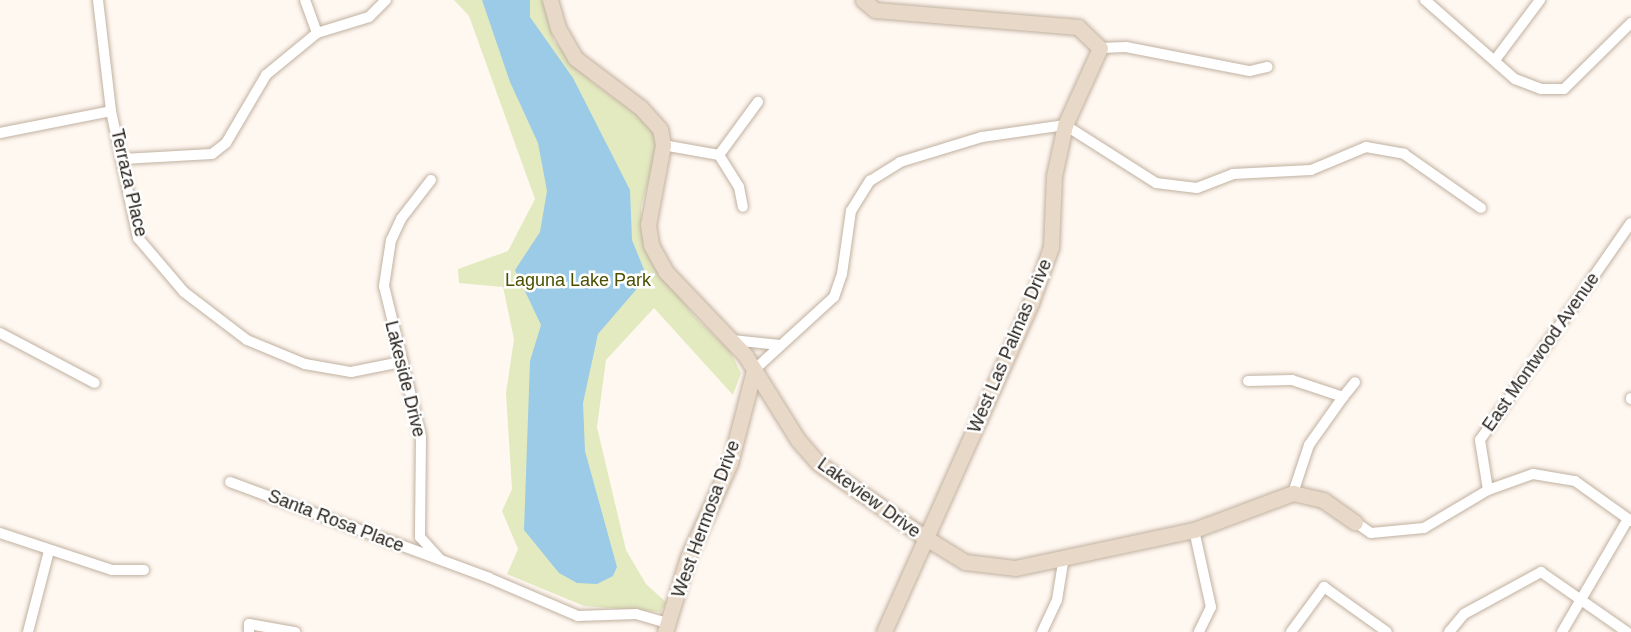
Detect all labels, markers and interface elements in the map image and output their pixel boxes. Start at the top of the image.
street label: Terraza Place [106,127,152,239]
street label: West Las Palmas Drive [964,256,1056,436]
street label: East Montwood Avenue [1478,268,1604,436]
park label: Laguna Lake Park [505,269,651,291]
street label: Lakeside Drive [380,319,430,439]
street label: West Hermosa Drive [668,437,744,601]
street label: Lakeview Drive [813,453,925,543]
street label: Santa Rosa Place [265,485,407,557]

